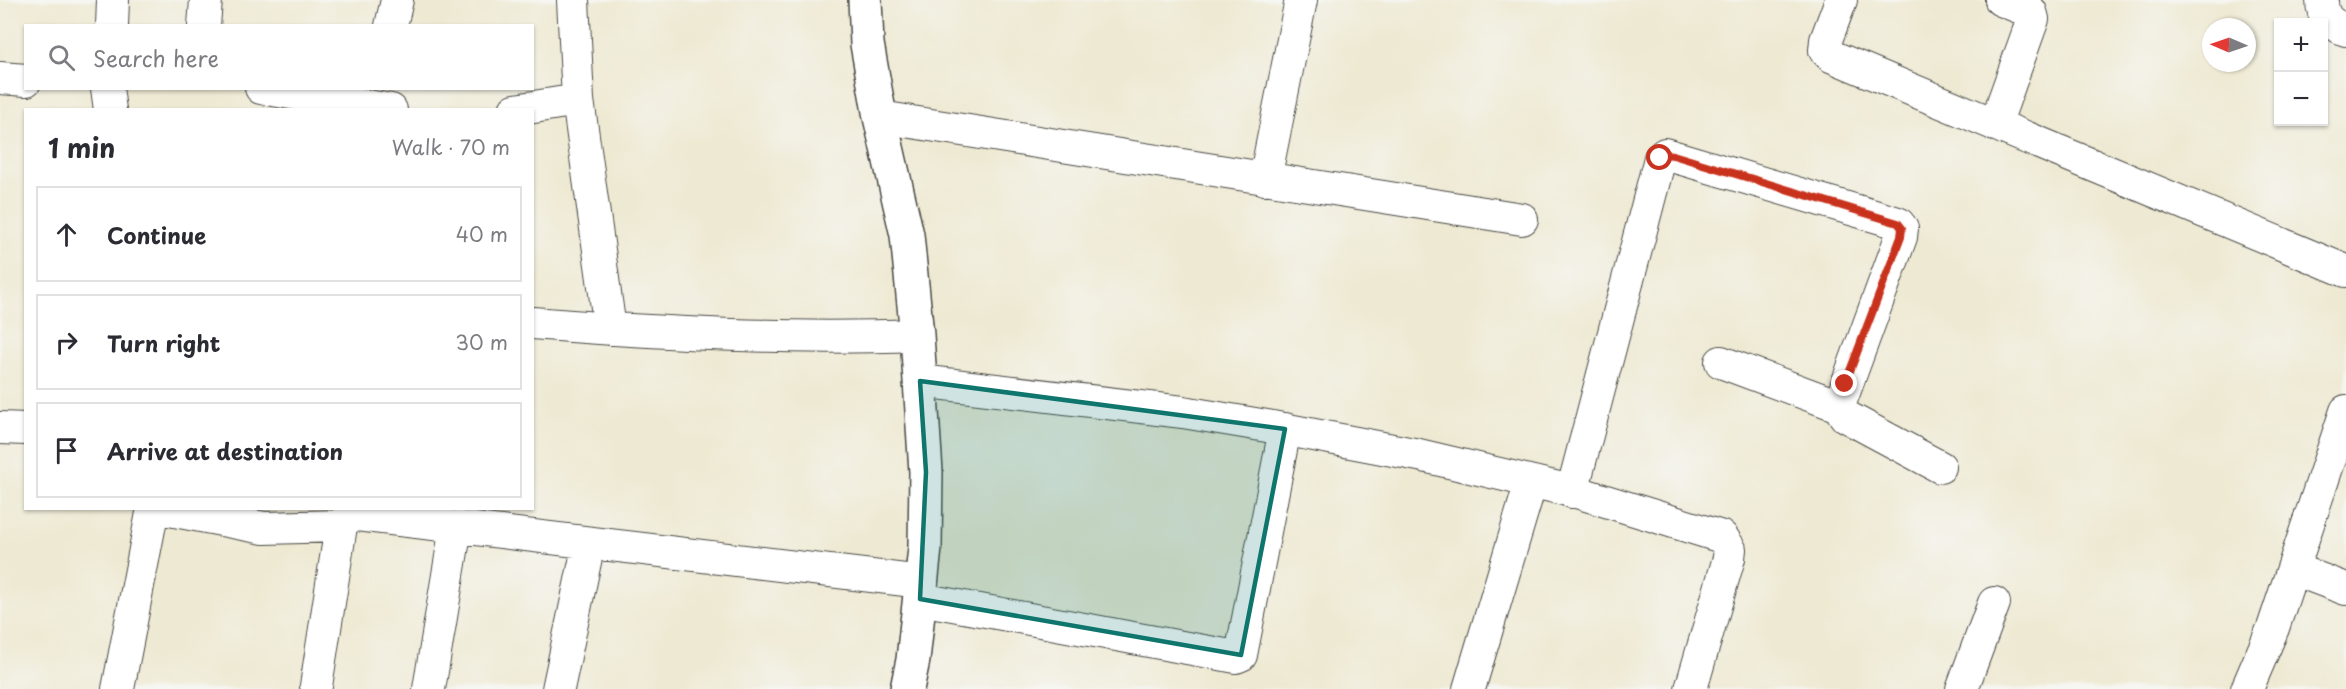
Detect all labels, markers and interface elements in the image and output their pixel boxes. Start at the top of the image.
north arrow [2202,18,2256,72]
map controls [2274,18,2328,126]
button: + [2274,18,2328,72]
search box [24,24,534,90]
icon: search [45,41,78,74]
text: Search here [93,41,219,74]
button: − [2274,72,2328,126]
text: 1 min [48,128,115,167]
text: Walk · 70 m [392,132,510,162]
route start [1646,144,1672,170]
icon: ahead [50,218,83,251]
text: Continue [107,218,206,251]
text: 40 m [456,219,508,249]
icon: right [50,326,83,359]
text: Turn right [107,326,220,359]
text: 30 m [455,327,508,357]
route end [1831,370,1857,396]
icon: arrive [50,434,83,467]
text: Arrive at destination [107,434,343,467]

